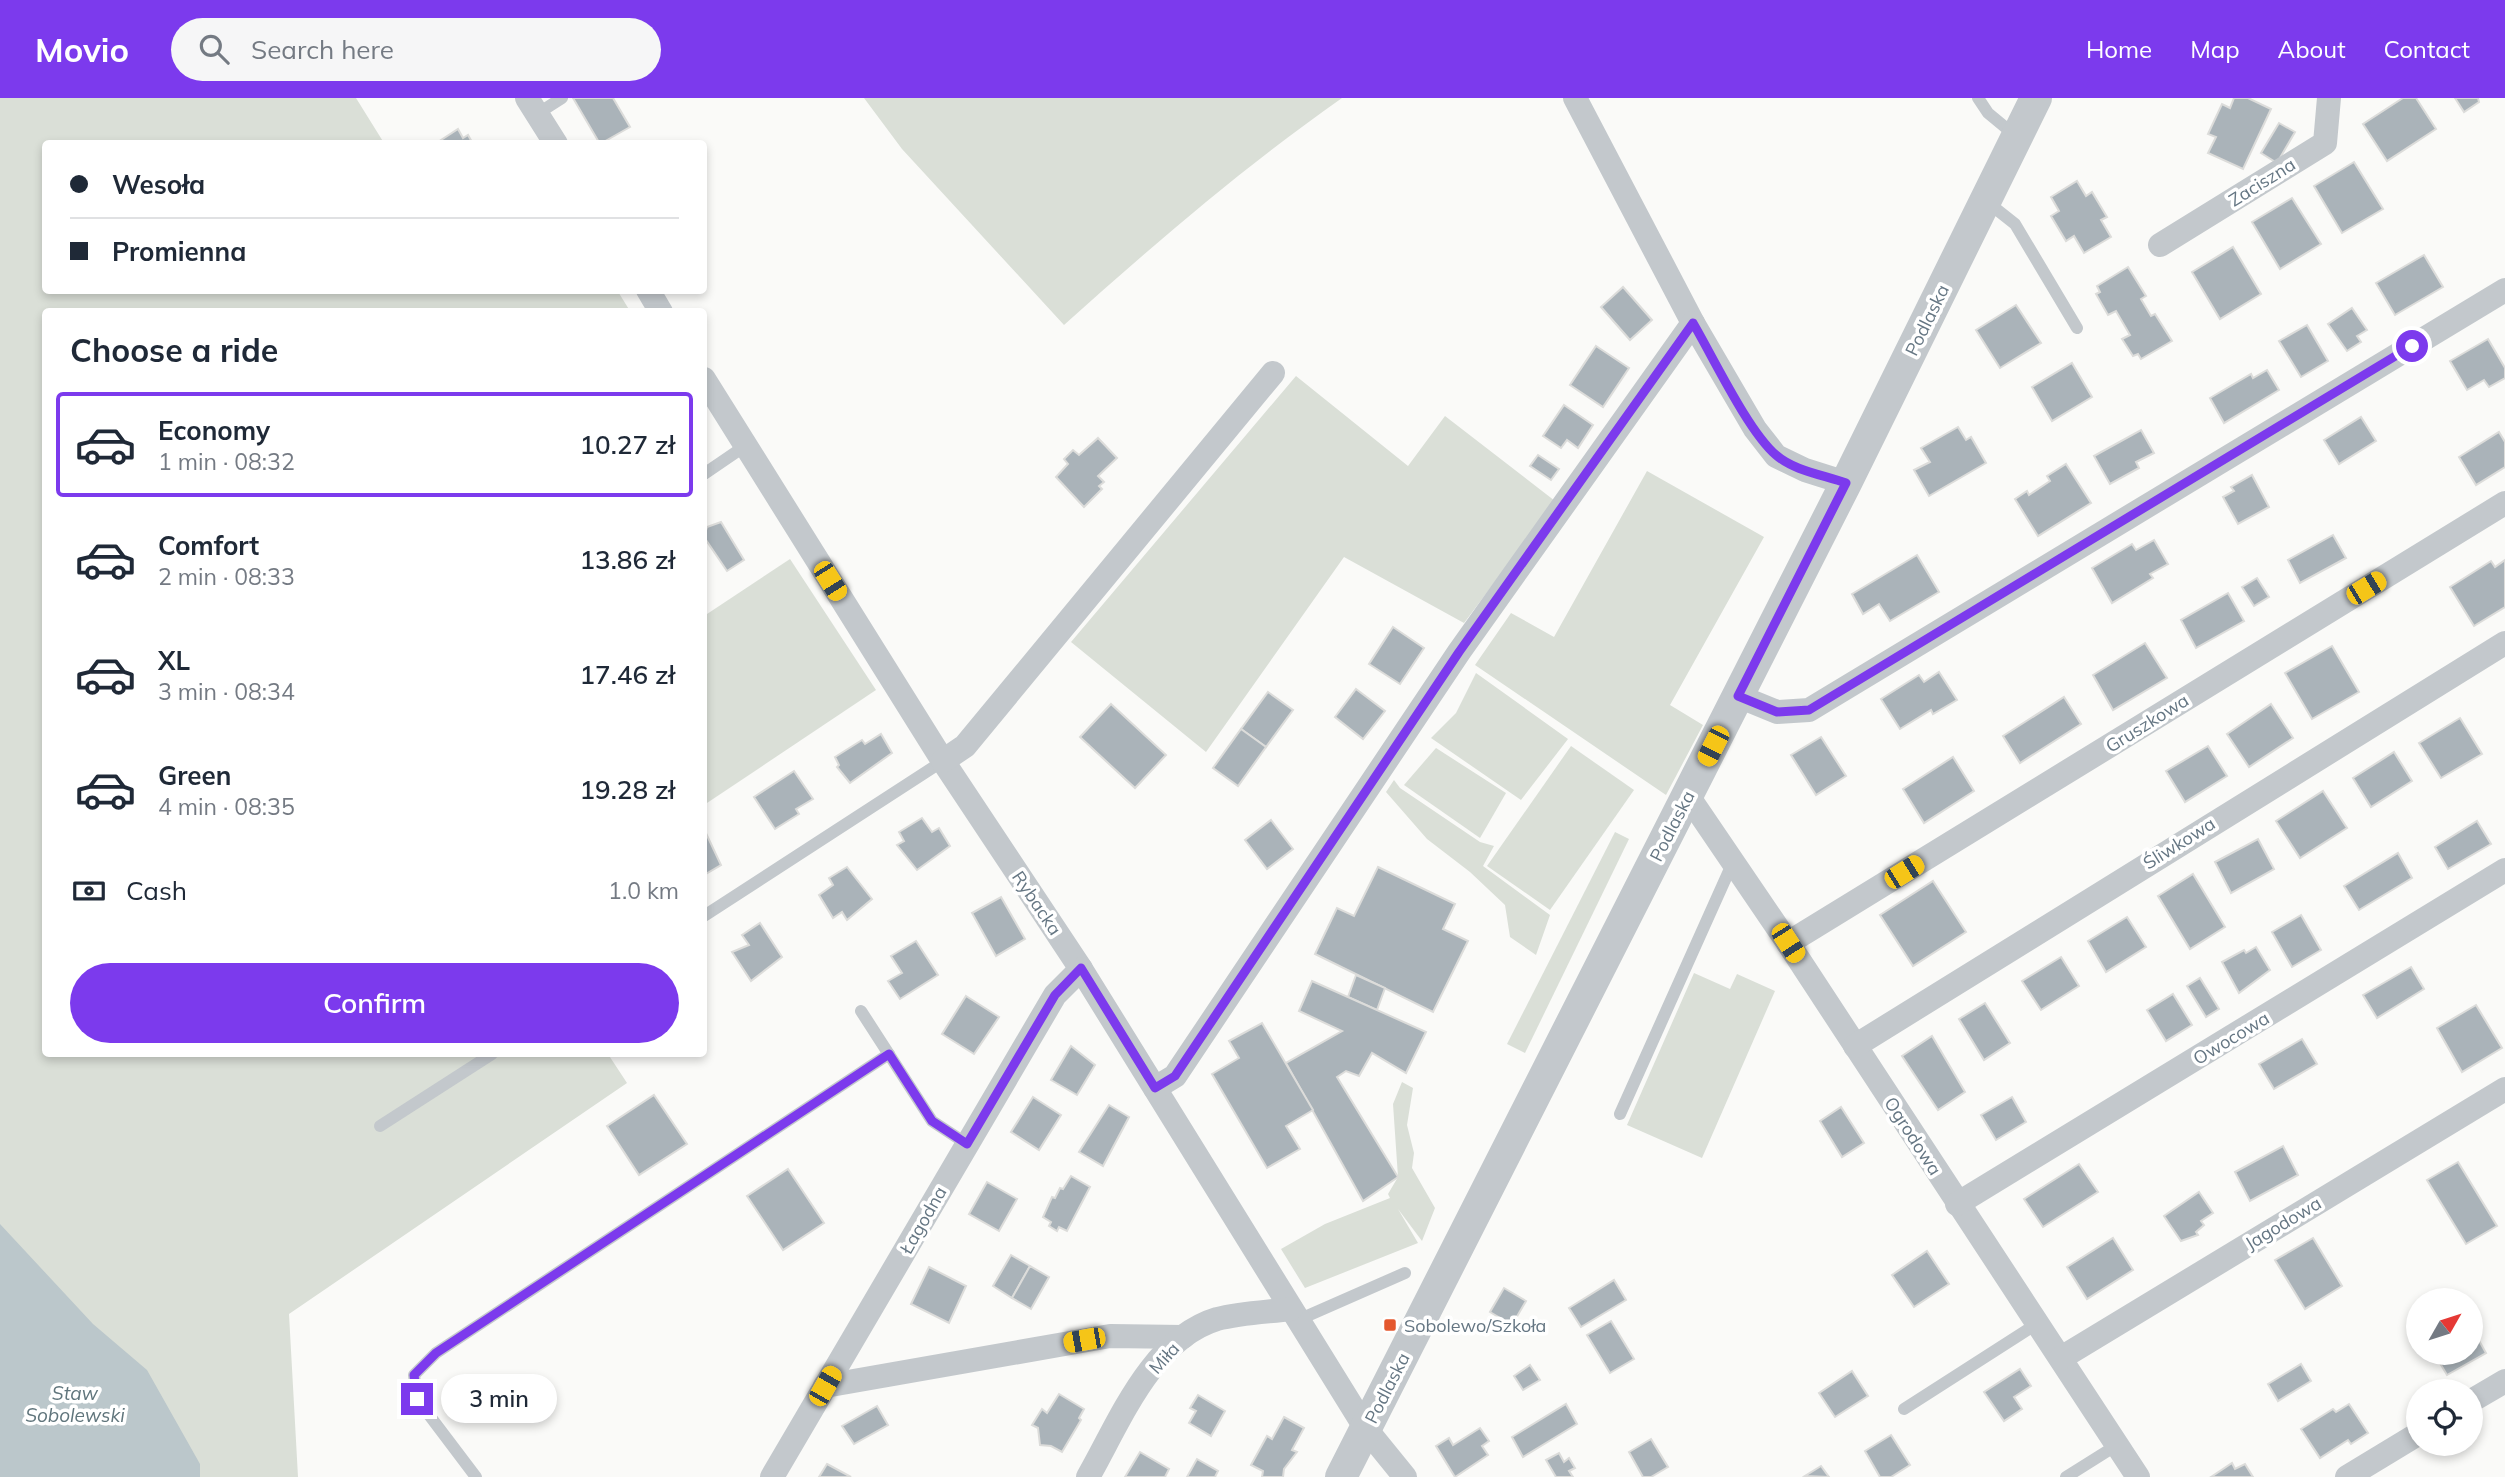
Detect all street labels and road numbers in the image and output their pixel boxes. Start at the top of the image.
street label: Zaciszna [2224,153,2300,211]
street label: Podlaska [1900,281,1954,359]
street label: Gruszkowa [2101,688,2193,758]
street label: Podlaska [1644,787,1700,865]
street label: Śliwkowa [2139,812,2219,874]
street label: Rybacka [1007,867,1067,939]
street label: Owocowa [2189,1006,2273,1070]
street label: Ogrodowa [1879,1093,1947,1179]
street label: Łagodna [894,1182,951,1259]
street label: Jagodowa [2241,1191,2325,1255]
street label: Miła [1144,1337,1184,1379]
street label: Podlaska [1359,1349,1415,1427]

